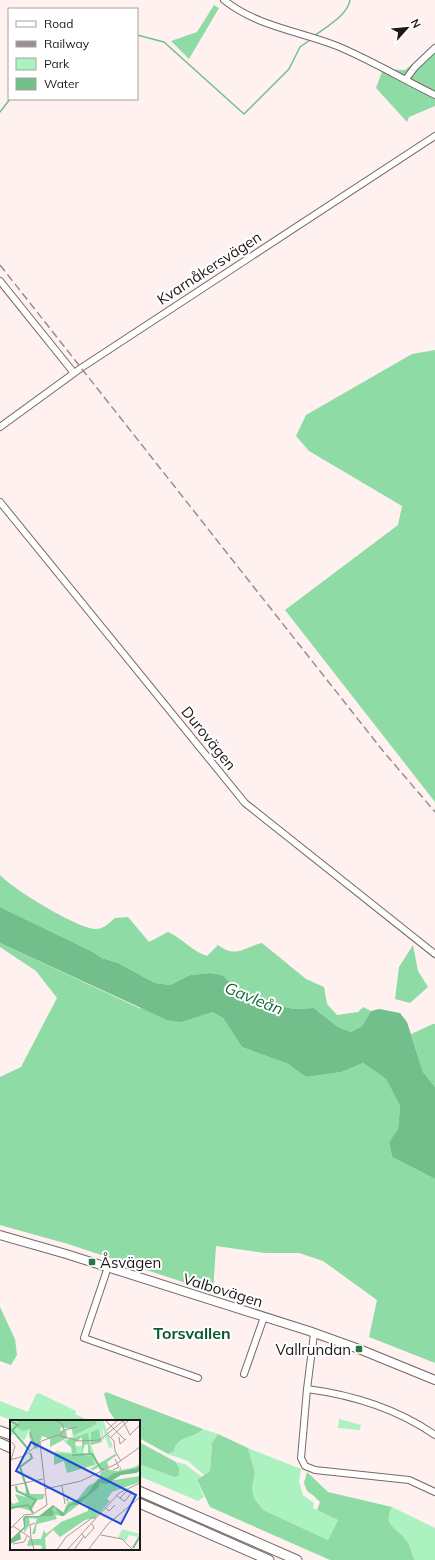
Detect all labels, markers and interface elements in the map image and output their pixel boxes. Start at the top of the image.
legend [8,8,138,100]
north arrow [387,8,427,48]
text: Road [44,16,73,31]
text: N [408,17,424,30]
text: Railway [44,36,90,51]
text: Park [44,56,70,71]
text: Water [44,76,80,91]
street label: Kvarnåkersvägen [153,227,265,309]
street label: Durovägen [178,702,240,774]
water label: Gavleån [222,977,286,1019]
place label: Åsvägen [100,1252,161,1272]
marker: Åsvägen [87,1257,97,1267]
street label: Valbovägen [181,1269,265,1311]
district label: Torsvallen [153,1323,231,1343]
place label: Vallrundan [276,1340,351,1359]
marker: Vallrundan [354,1344,364,1354]
inset map [10,1420,140,1550]

